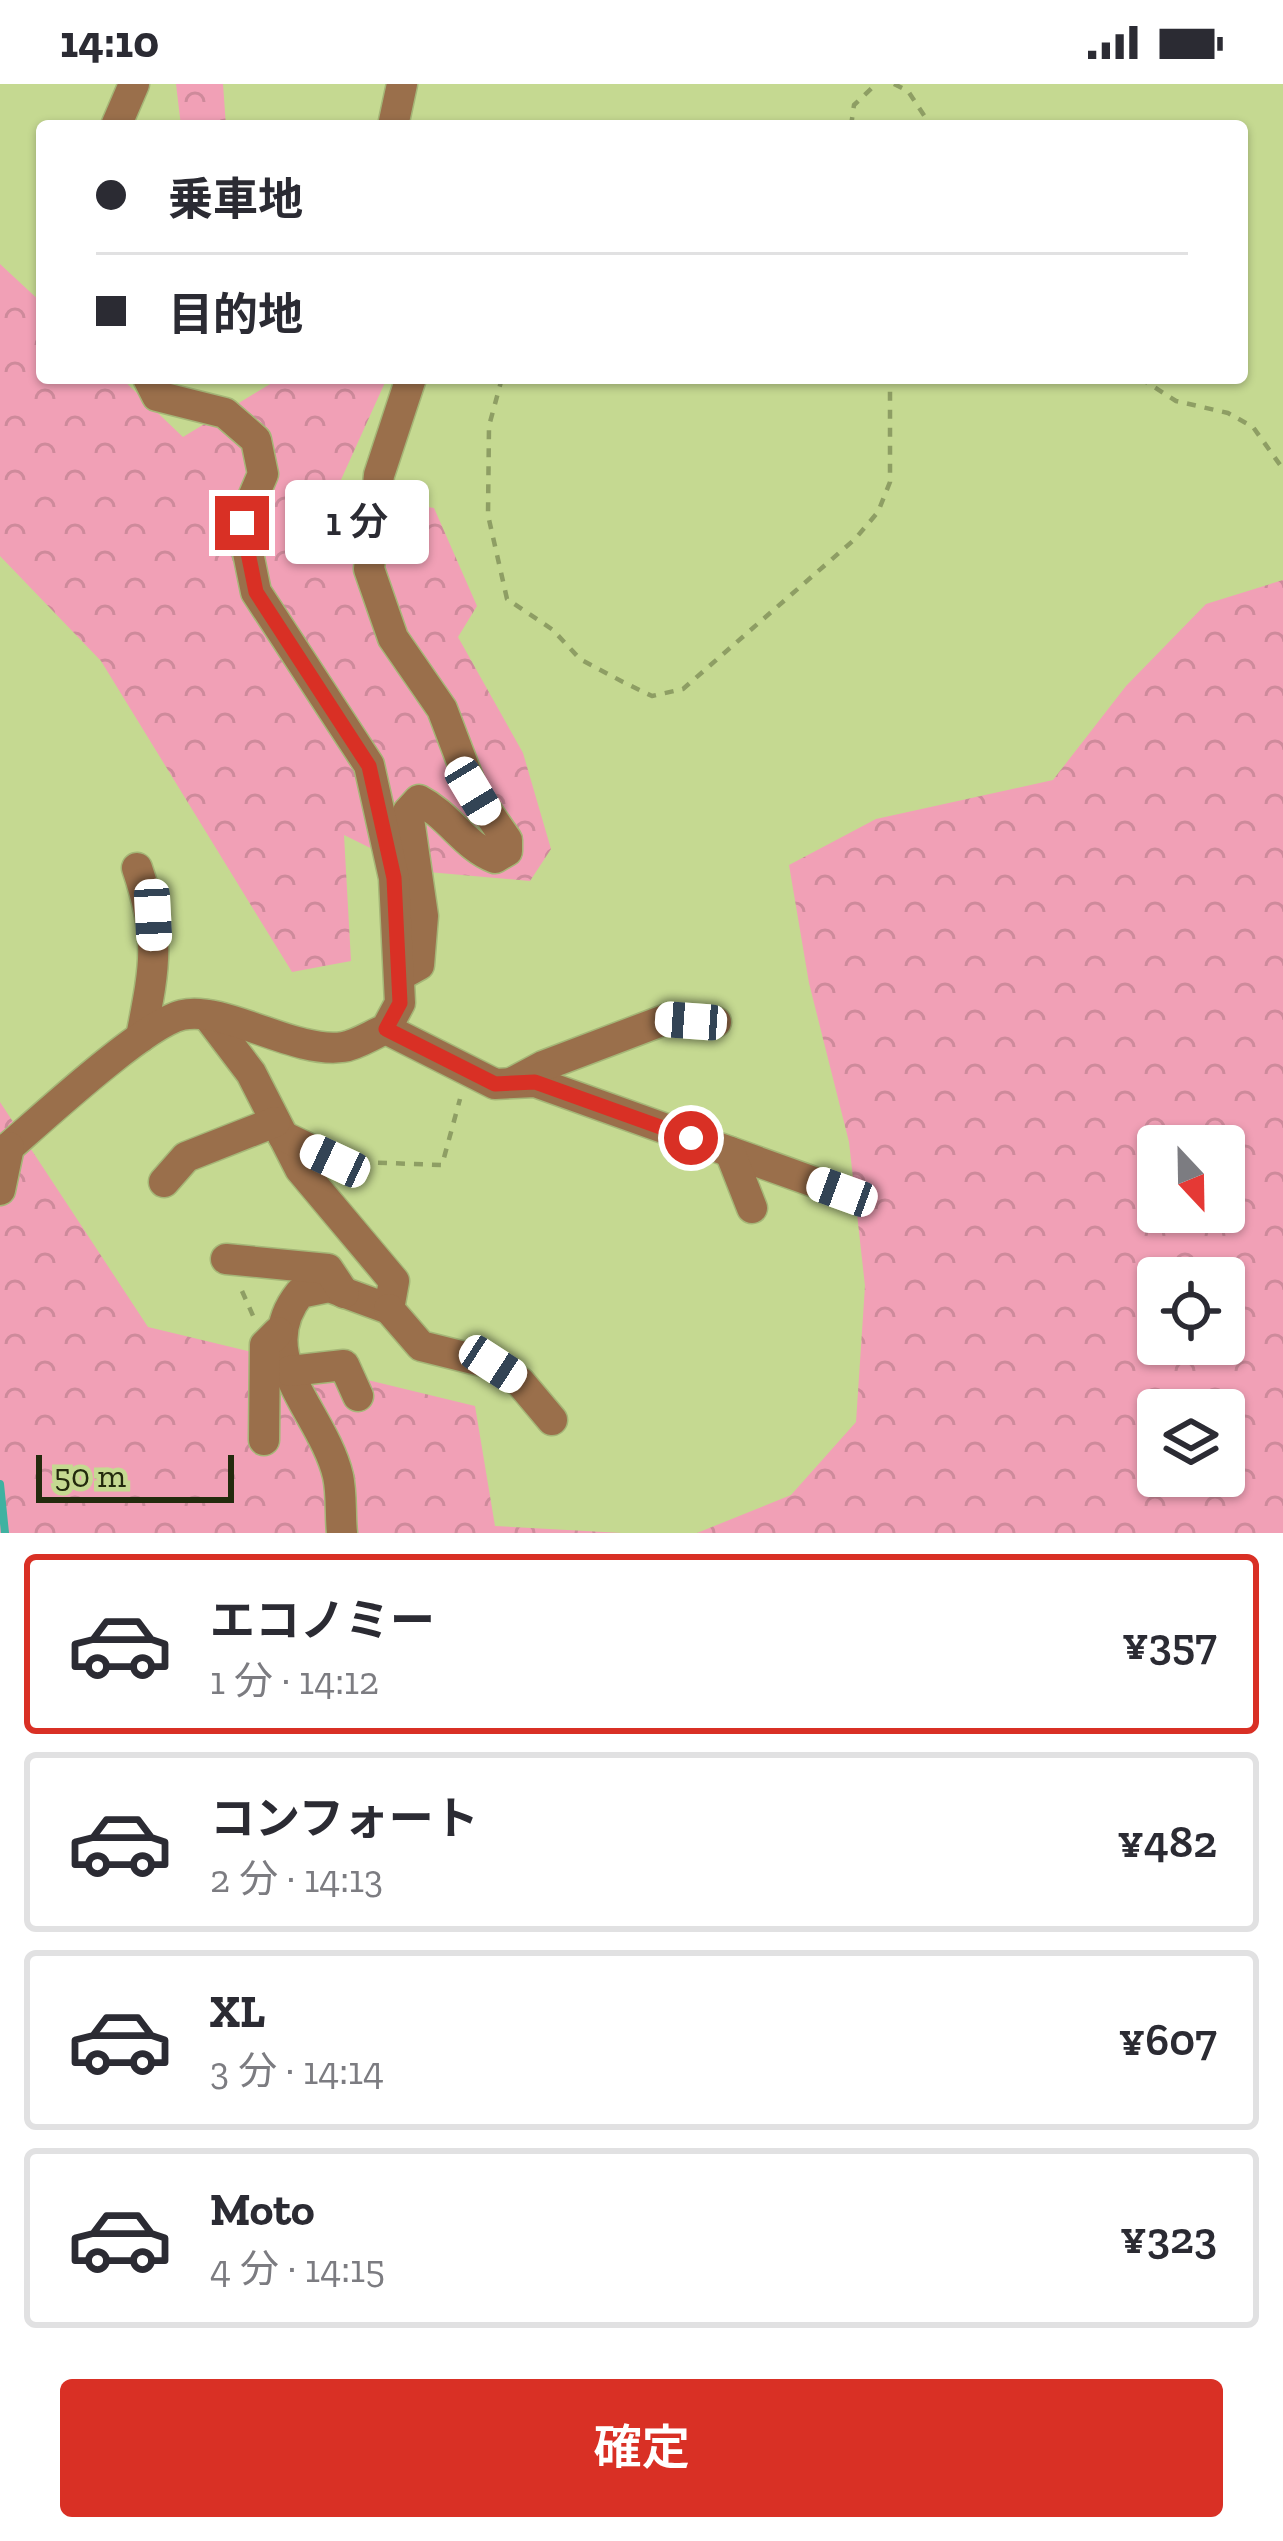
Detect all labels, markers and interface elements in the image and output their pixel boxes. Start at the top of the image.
text: 14:10 [60,15,159,69]
text: 乗車地 [168,173,303,227]
text: 目的地 [168,288,303,342]
callout: 1 分 [284,481,428,565]
route end [215,496,269,550]
text: 1 分 [326,498,388,545]
car [439,751,507,831]
car [133,878,173,952]
car [654,1001,728,1041]
route start [664,1111,718,1165]
north arrow [1137,1125,1245,1233]
map controls [1137,1125,1245,1497]
car [295,1129,375,1193]
car [802,1163,882,1221]
button: locate [1137,1257,1245,1365]
car [453,1329,533,1399]
button: layers [1137,1389,1245,1497]
scale bar [36,1449,234,1502]
text: 50 m [54,1456,126,1495]
icon: car [66,1590,174,1698]
text: エコノミー [210,1594,435,1648]
text: ¥357 [1122,1617,1217,1671]
text: 1 分 · 14:12 [210,1657,379,1704]
icon: car [66,1788,174,1896]
text: コンフォート [210,1792,479,1846]
text: ¥482 [1117,1815,1217,1869]
text: 2 分 · 14:13 [210,1855,383,1902]
text: XL [210,1985,265,2039]
icon: car [66,1986,174,2094]
text: ¥607 [1119,2013,1217,2067]
text: 3 分 · 14:14 [210,2047,384,2094]
text: Moto [210,2183,315,2237]
icon: car [66,2184,174,2292]
text: ¥323 [1120,2211,1217,2265]
text: 4 分 · 14:15 [210,2245,385,2292]
button: 確定 [60,2379,1223,2517]

